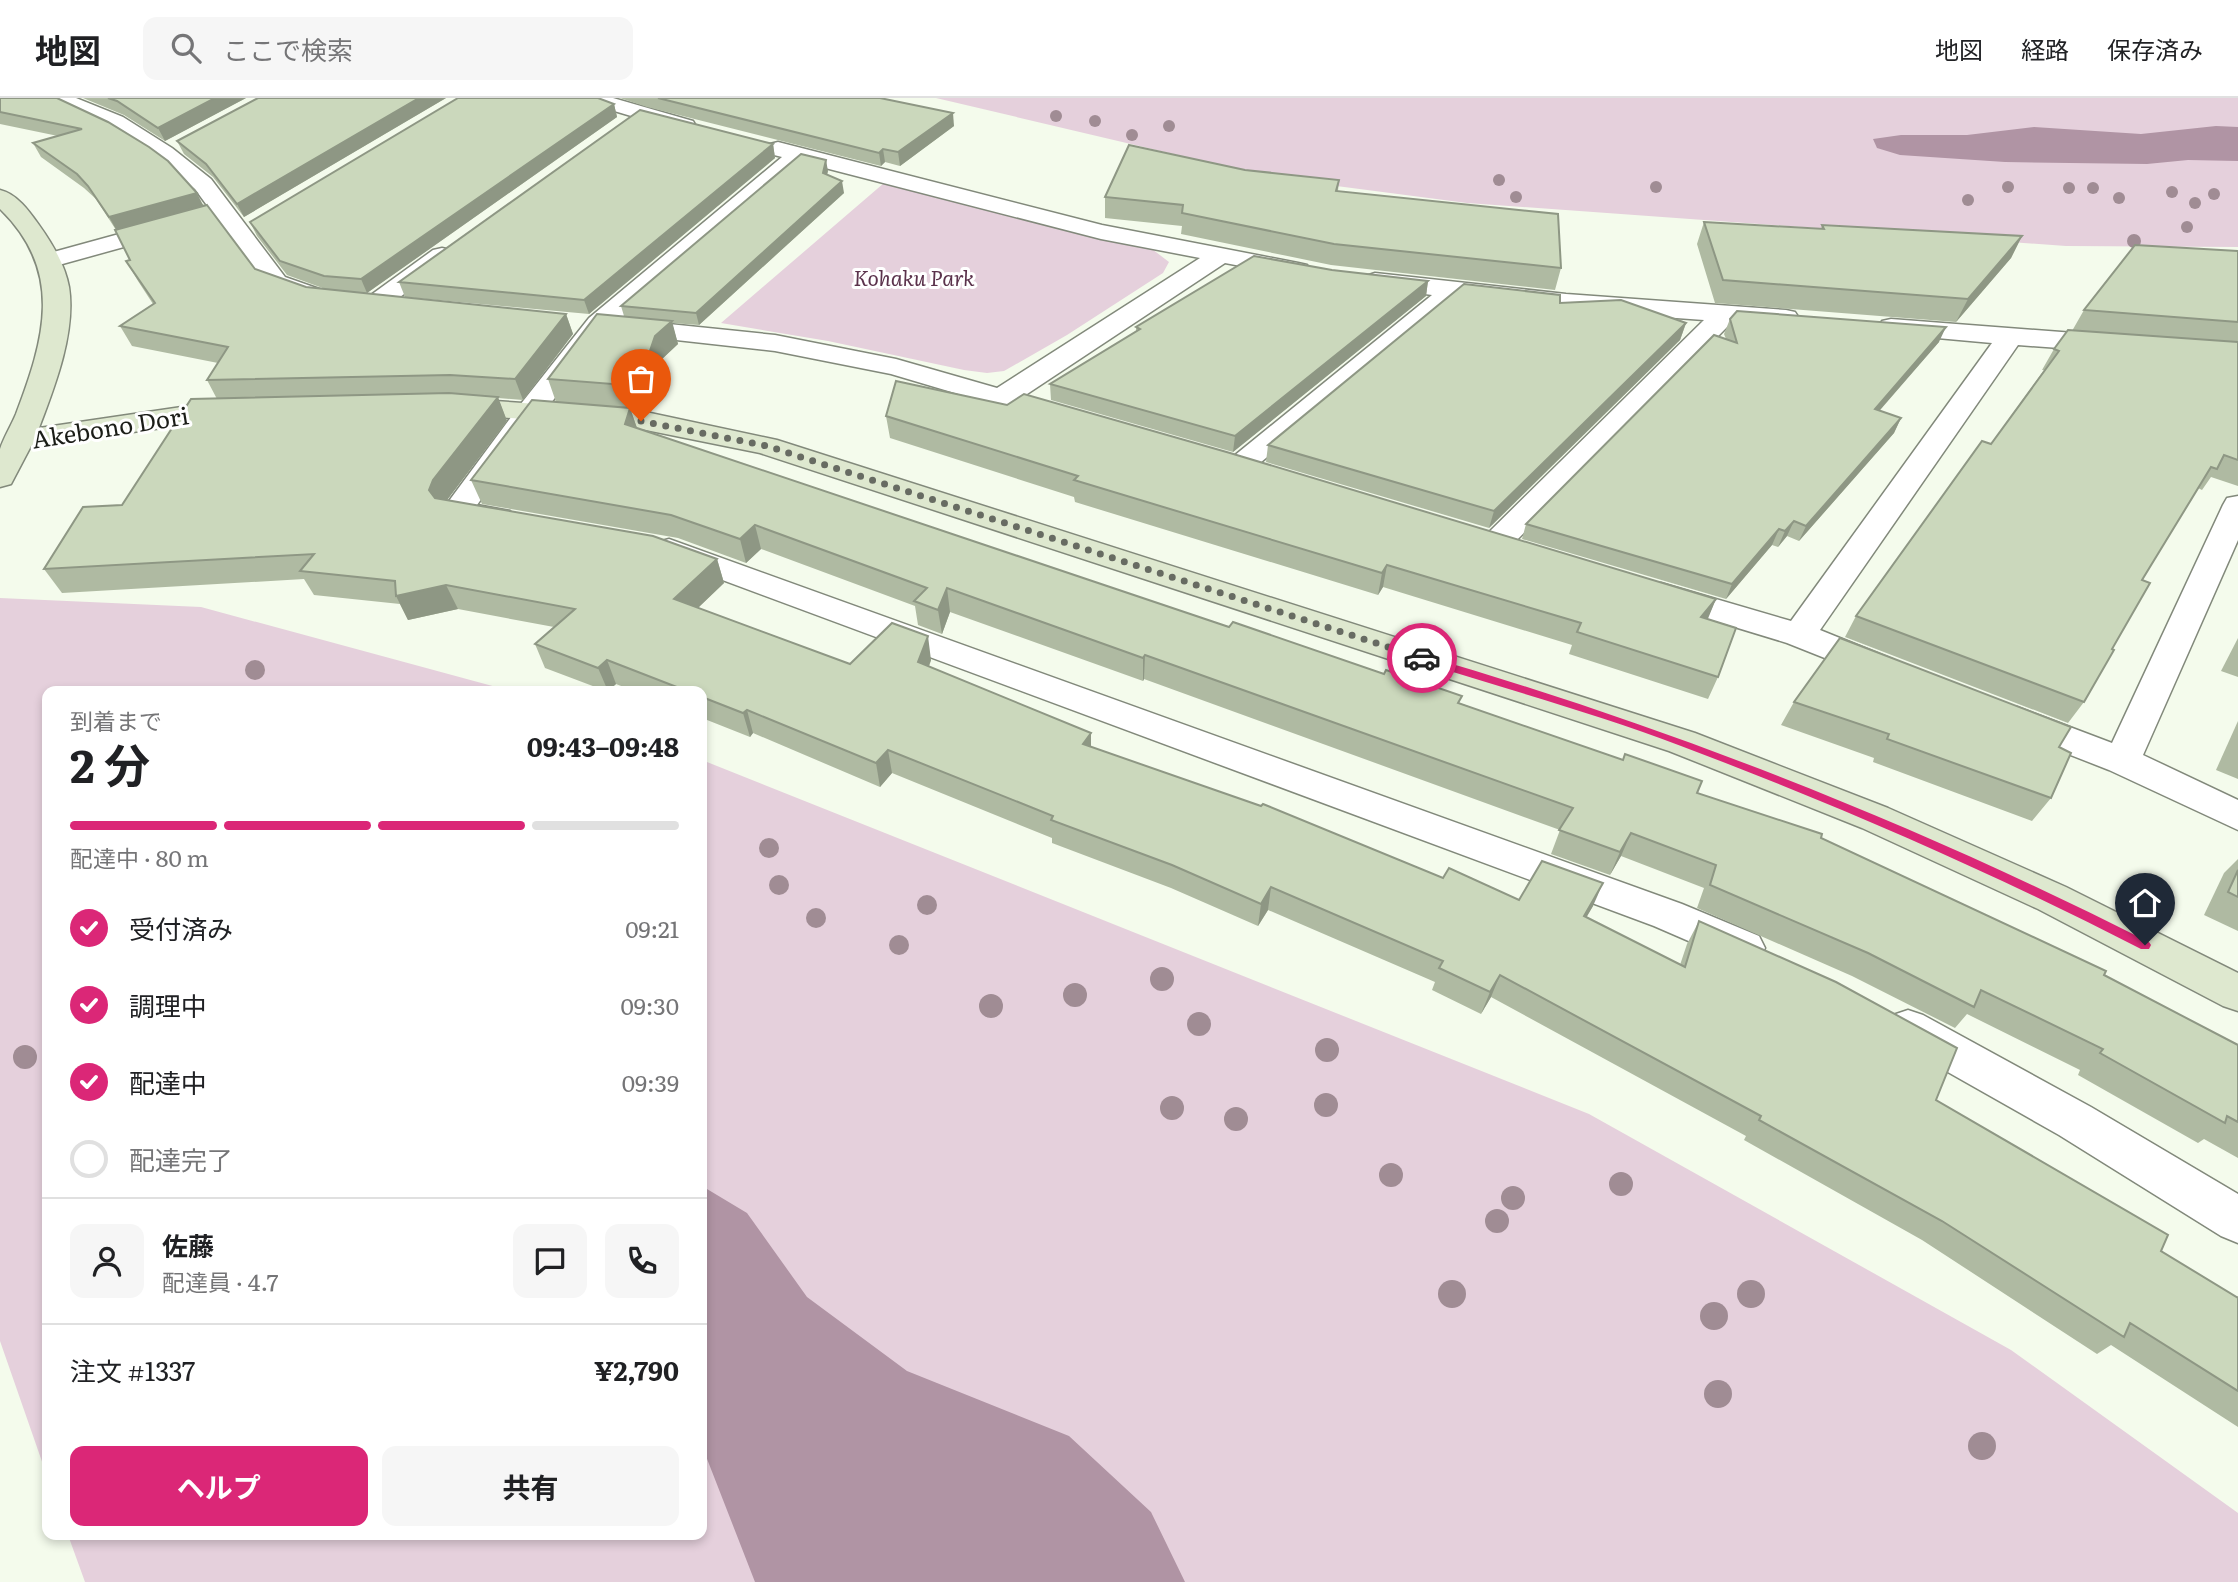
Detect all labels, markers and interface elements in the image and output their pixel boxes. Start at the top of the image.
search box [143,17,633,80]
text: 地図 [35,24,101,73]
icon: search [167,29,205,67]
text: ここで検索 [223,29,353,68]
text: 地図 [1935,31,1983,66]
text: 経路 [2021,31,2069,66]
text: 保存済み [2107,31,2203,66]
park label: Kohaku Park [853,261,975,292]
pin [611,349,671,421]
icon: bag [622,360,660,398]
street label: Akebono Dori [29,396,191,456]
courier [1387,623,1457,693]
icon: car [1403,639,1441,677]
text: 到着まで [70,703,162,737]
text: 09:43–09:48 [527,726,679,765]
text: 2 分 [70,729,150,797]
text: 配達中 · 80 m [70,840,209,874]
pin [2115,873,2175,945]
icon: home [2126,884,2164,922]
text: 受付済み [129,908,233,947]
icon: check [70,909,108,947]
text: 09:21 [625,911,679,945]
text: 調理中 [129,985,207,1024]
icon: check [70,986,108,1024]
text: 09:30 [620,988,679,1022]
text: 配達中 [129,1062,207,1101]
icon: check [70,1063,108,1101]
text: 09:39 [622,1065,679,1099]
text: 配達完了 [129,1139,233,1178]
button: person [70,1224,144,1298]
button: chat [513,1224,587,1298]
button: phone [605,1224,679,1298]
text: 佐藤 [162,1225,214,1264]
text: 配達員 · 4.7 [162,1264,278,1298]
text: 注文 #1337 [70,1350,195,1389]
text: ¥2,790 [594,1350,679,1389]
button: ヘルプ [70,1446,368,1526]
button: 共有 [382,1446,679,1526]

